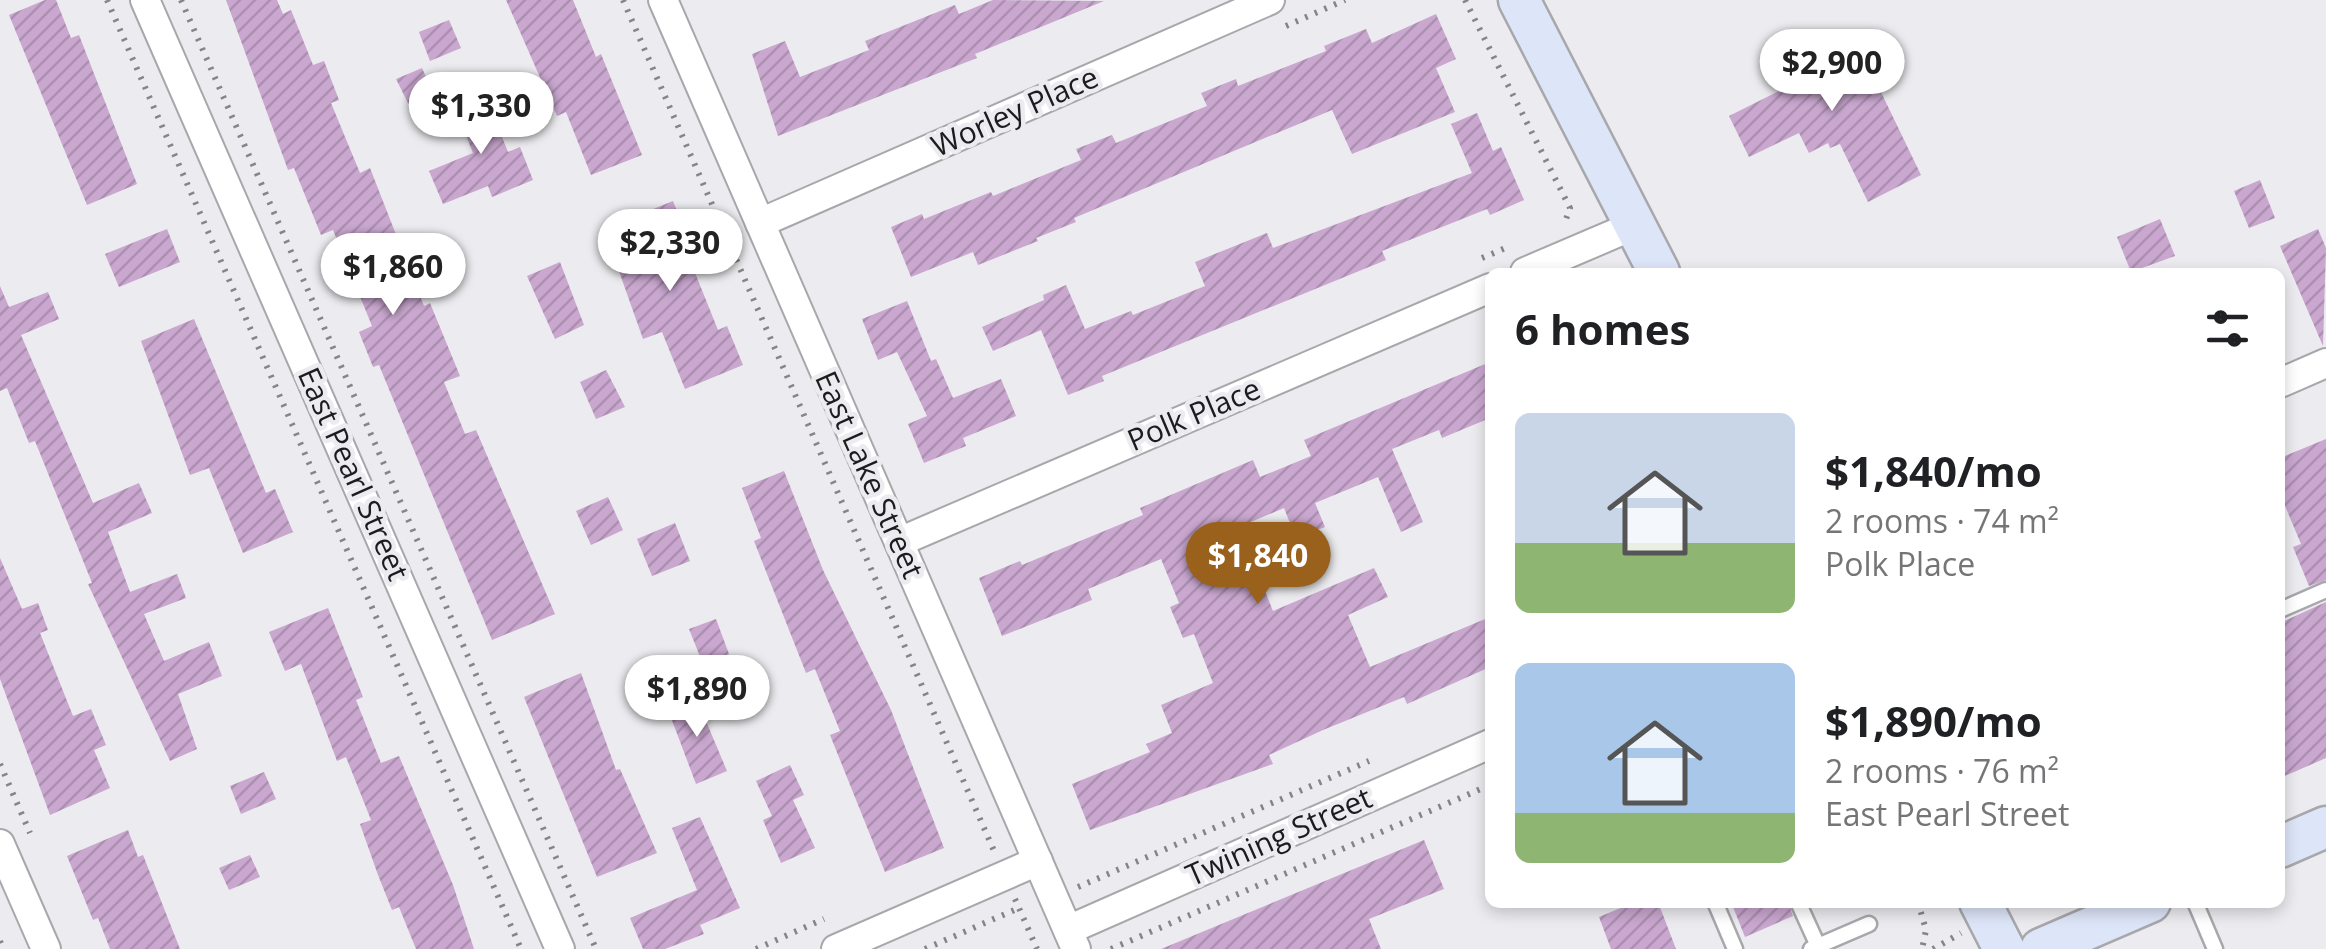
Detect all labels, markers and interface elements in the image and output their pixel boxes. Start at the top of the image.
pin: $2,900 [1751,29,1913,114]
text: $2,900 [1782,40,1882,83]
street label: Worley Place [924,56,1104,166]
pin: $1,330 [400,72,562,157]
text: $1,330 [431,83,531,126]
pin: $2,330 [589,209,751,294]
text: $2,330 [620,220,720,263]
pin: $1,860 [312,233,474,318]
text: $1,860 [343,244,443,287]
text: 6 homes [1515,300,1690,357]
icon: filters [2200,301,2255,356]
street label: East Pearl Street [289,360,420,586]
street label: East Lake Street [806,364,934,584]
street label: Polk Place [1121,367,1266,460]
text: $1,840/mo [1825,442,2042,499]
icon: home [1595,453,1715,573]
text: 2 rooms · 74 m² [1825,499,2059,542]
pin: $1,840 [1177,522,1339,607]
text: $1,840 [1208,533,1308,576]
text: Polk Place [1825,542,1975,585]
pin: $1,890 [616,655,778,740]
text: $1,890 [647,666,747,709]
text: $1,890/mo [1825,692,2042,749]
icon: home [1595,703,1715,823]
text: 2 rooms · 76 m² [1825,749,2059,792]
street label: Twining Street [1179,776,1378,895]
text: East Pearl Street [1825,792,2069,835]

